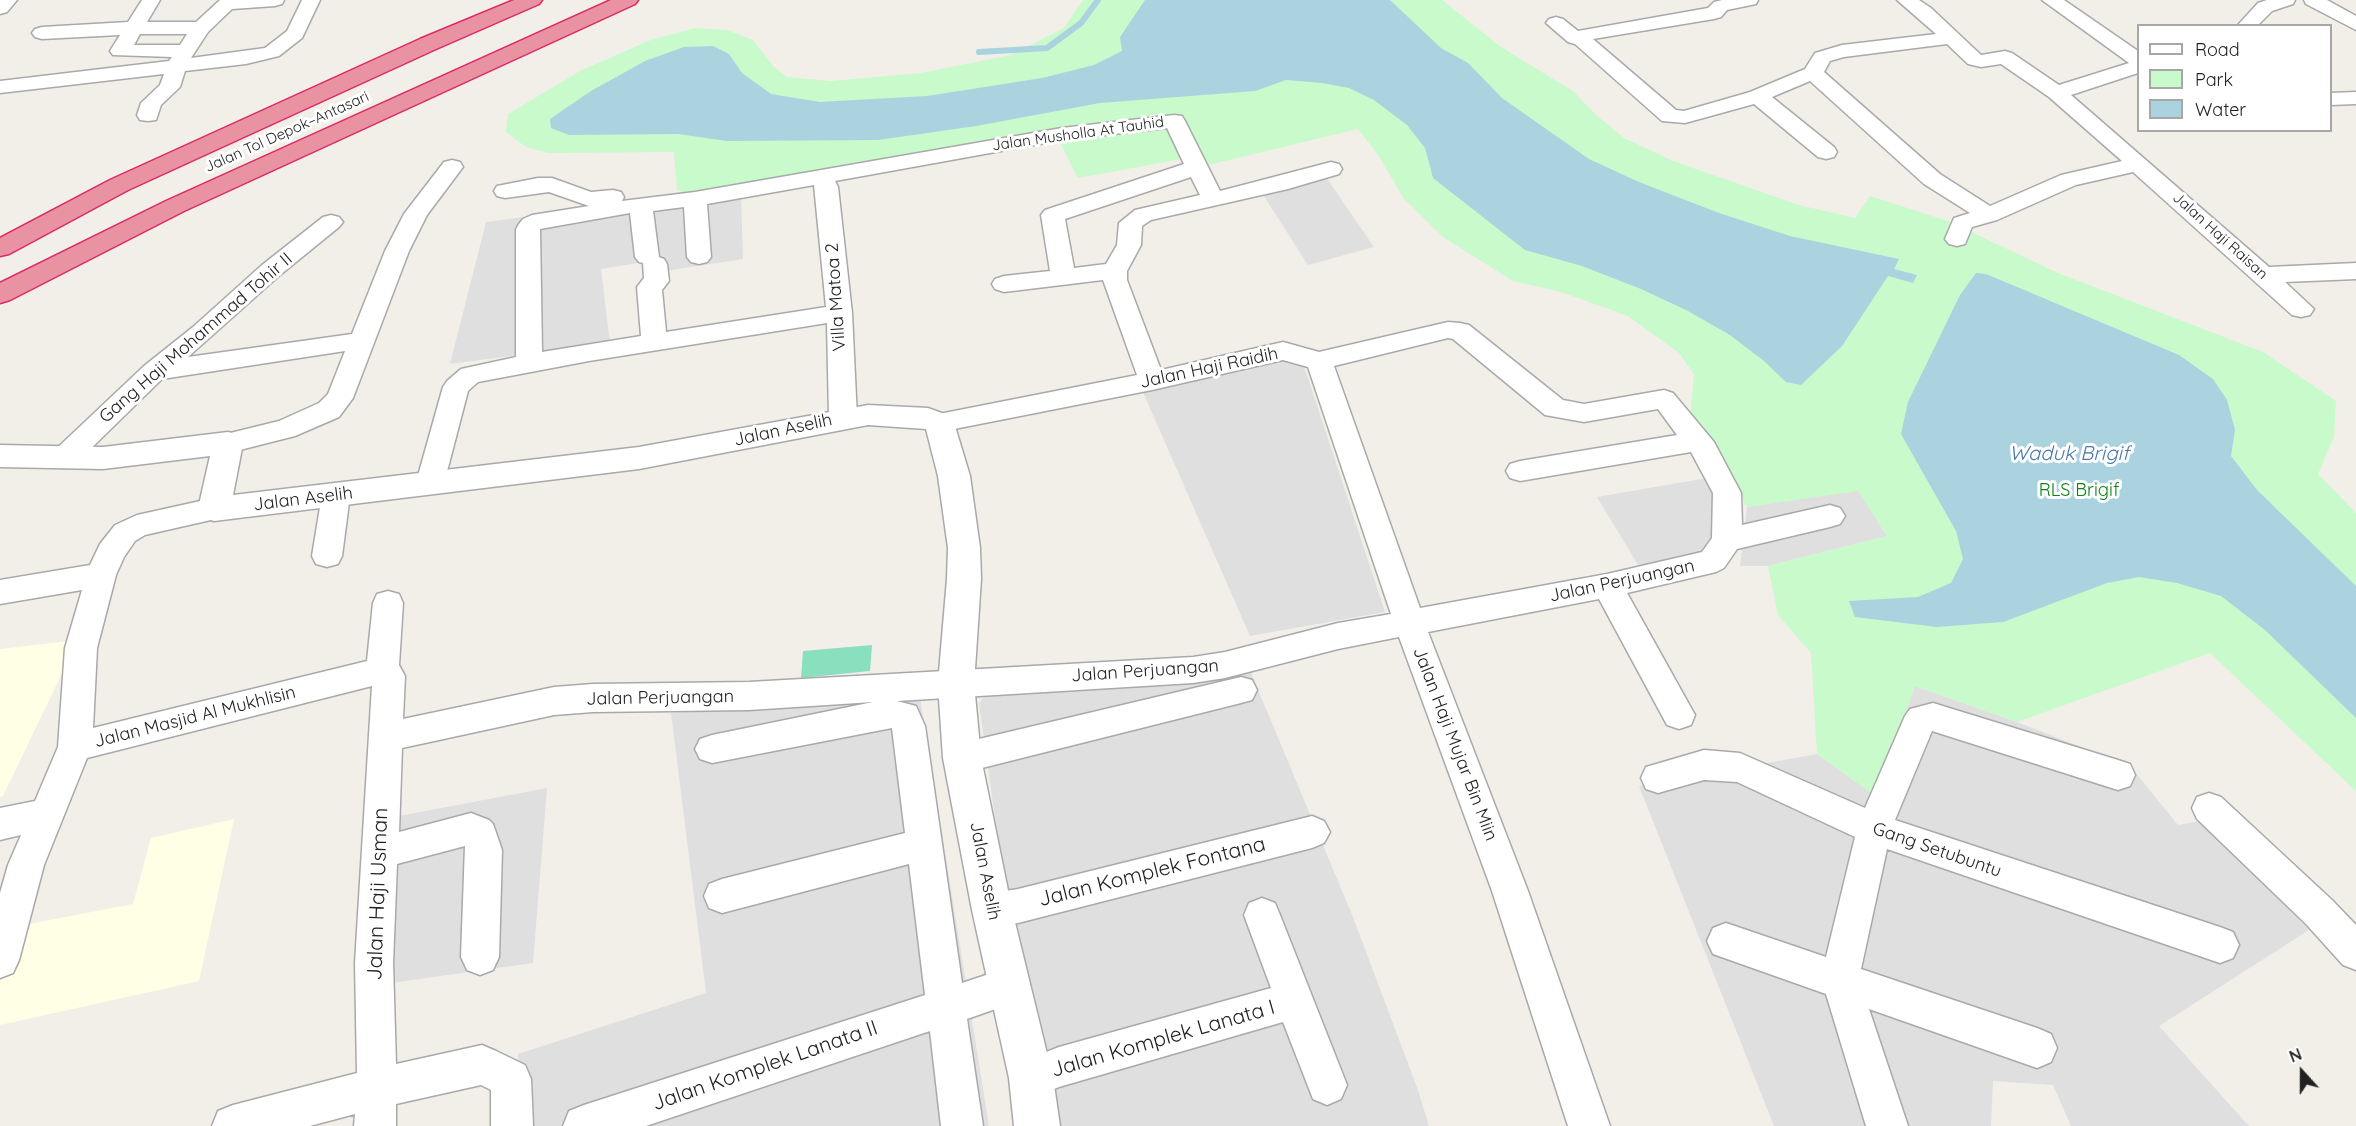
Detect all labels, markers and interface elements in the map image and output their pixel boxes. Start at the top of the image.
legend [2137,24,2332,132]
text: Road [2195,38,2240,61]
text: Park [2195,68,2233,91]
street label: Jalan Tol Depok–Antasari [202,88,372,176]
text: Water [2195,98,2246,121]
street label: Jalan Musholla At Tauhid [991,113,1165,155]
street label: Jalan Haji Raisan [2169,189,2271,283]
street label: Villa Matoa 2 [821,242,851,352]
street label: Gang Haji Mohammad Tohir II [95,248,297,428]
street label: Jalan Haji Raidih [1138,343,1280,393]
street label: Jalan Aselih [732,409,834,451]
water label: Waduk Brigif [2009,442,2129,466]
park label: RLS Brigif [2039,480,2119,502]
street label: Jalan Aselih [252,482,354,516]
street label: Jalan Perjuangan [1547,555,1697,607]
street label: Jalan Haji Mujar Bin Miin [1408,644,1502,844]
street label: Jalan Perjuangan [1070,655,1220,687]
street label: Jalan Masjid Al Mukhlisin [92,682,298,752]
street label: Jalan Perjuangan [586,686,734,710]
street label: Jalan Haji Usman [362,807,394,981]
street label: Gang Setubuntu [1870,818,2004,882]
street label: Jalan Aselih [965,820,1005,922]
street label: Jalan Komplek Fontana [1036,832,1268,912]
street label: Jalan Komplek Lanata I [1048,995,1278,1083]
street label: Jalan Komplek Lanata II [649,1016,881,1116]
north arrow [2272,1042,2332,1102]
text: N [2286,1044,2305,1067]

